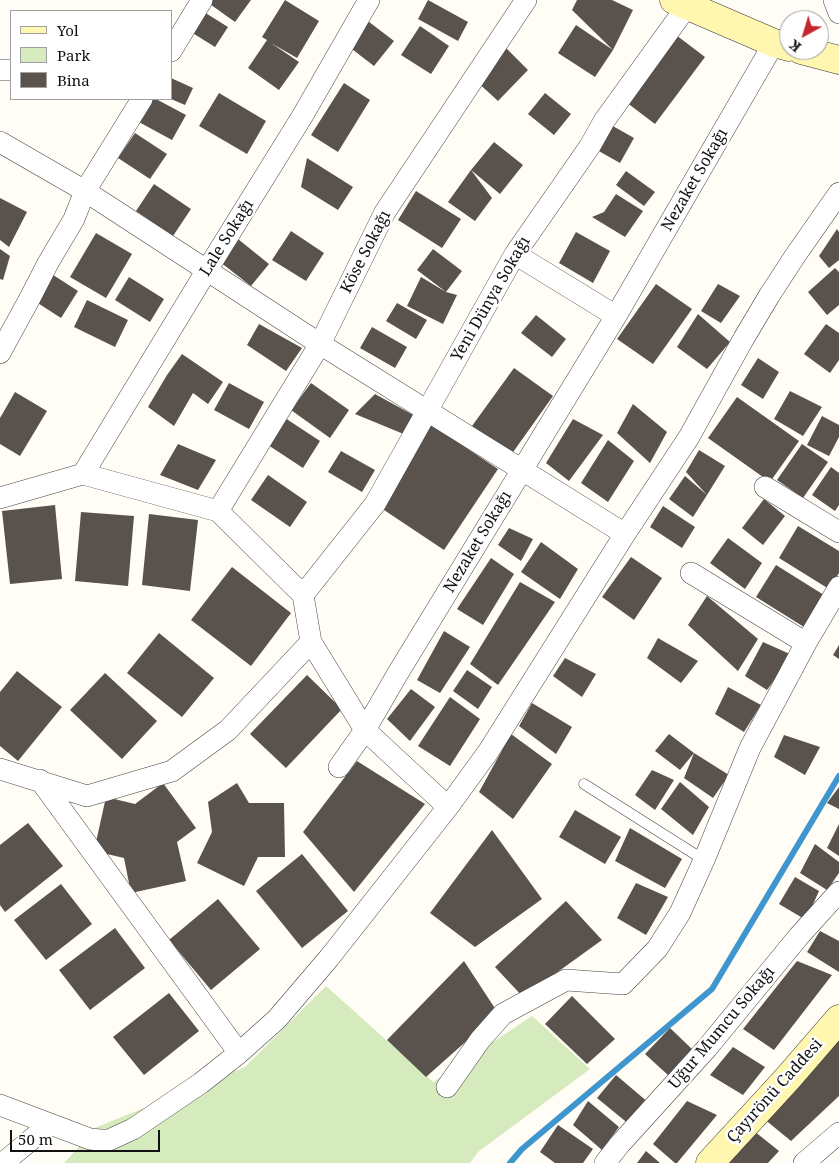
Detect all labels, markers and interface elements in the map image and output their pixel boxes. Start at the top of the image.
legend [10,10,172,100]
north arrow [779,10,829,60]
text: Yol [57,20,79,40]
text: K [785,36,805,57]
text: Park [57,45,90,65]
text: Bina [57,70,90,90]
street label: Nezaket Sokağı [658,125,732,235]
street label: Lale Sokağı [196,196,258,280]
street label: Köse Sokağı [337,208,395,296]
street label: Yeni Dünya Sokağı [447,233,535,365]
street label: Nezaket Sokağı [440,488,516,596]
street label: Uğur Mumcu Sokağı [665,963,779,1093]
street label: Çayırönü Caddesi [723,1035,827,1147]
scale bar [12,1120,162,1152]
text: 50 m [18,1129,53,1149]

